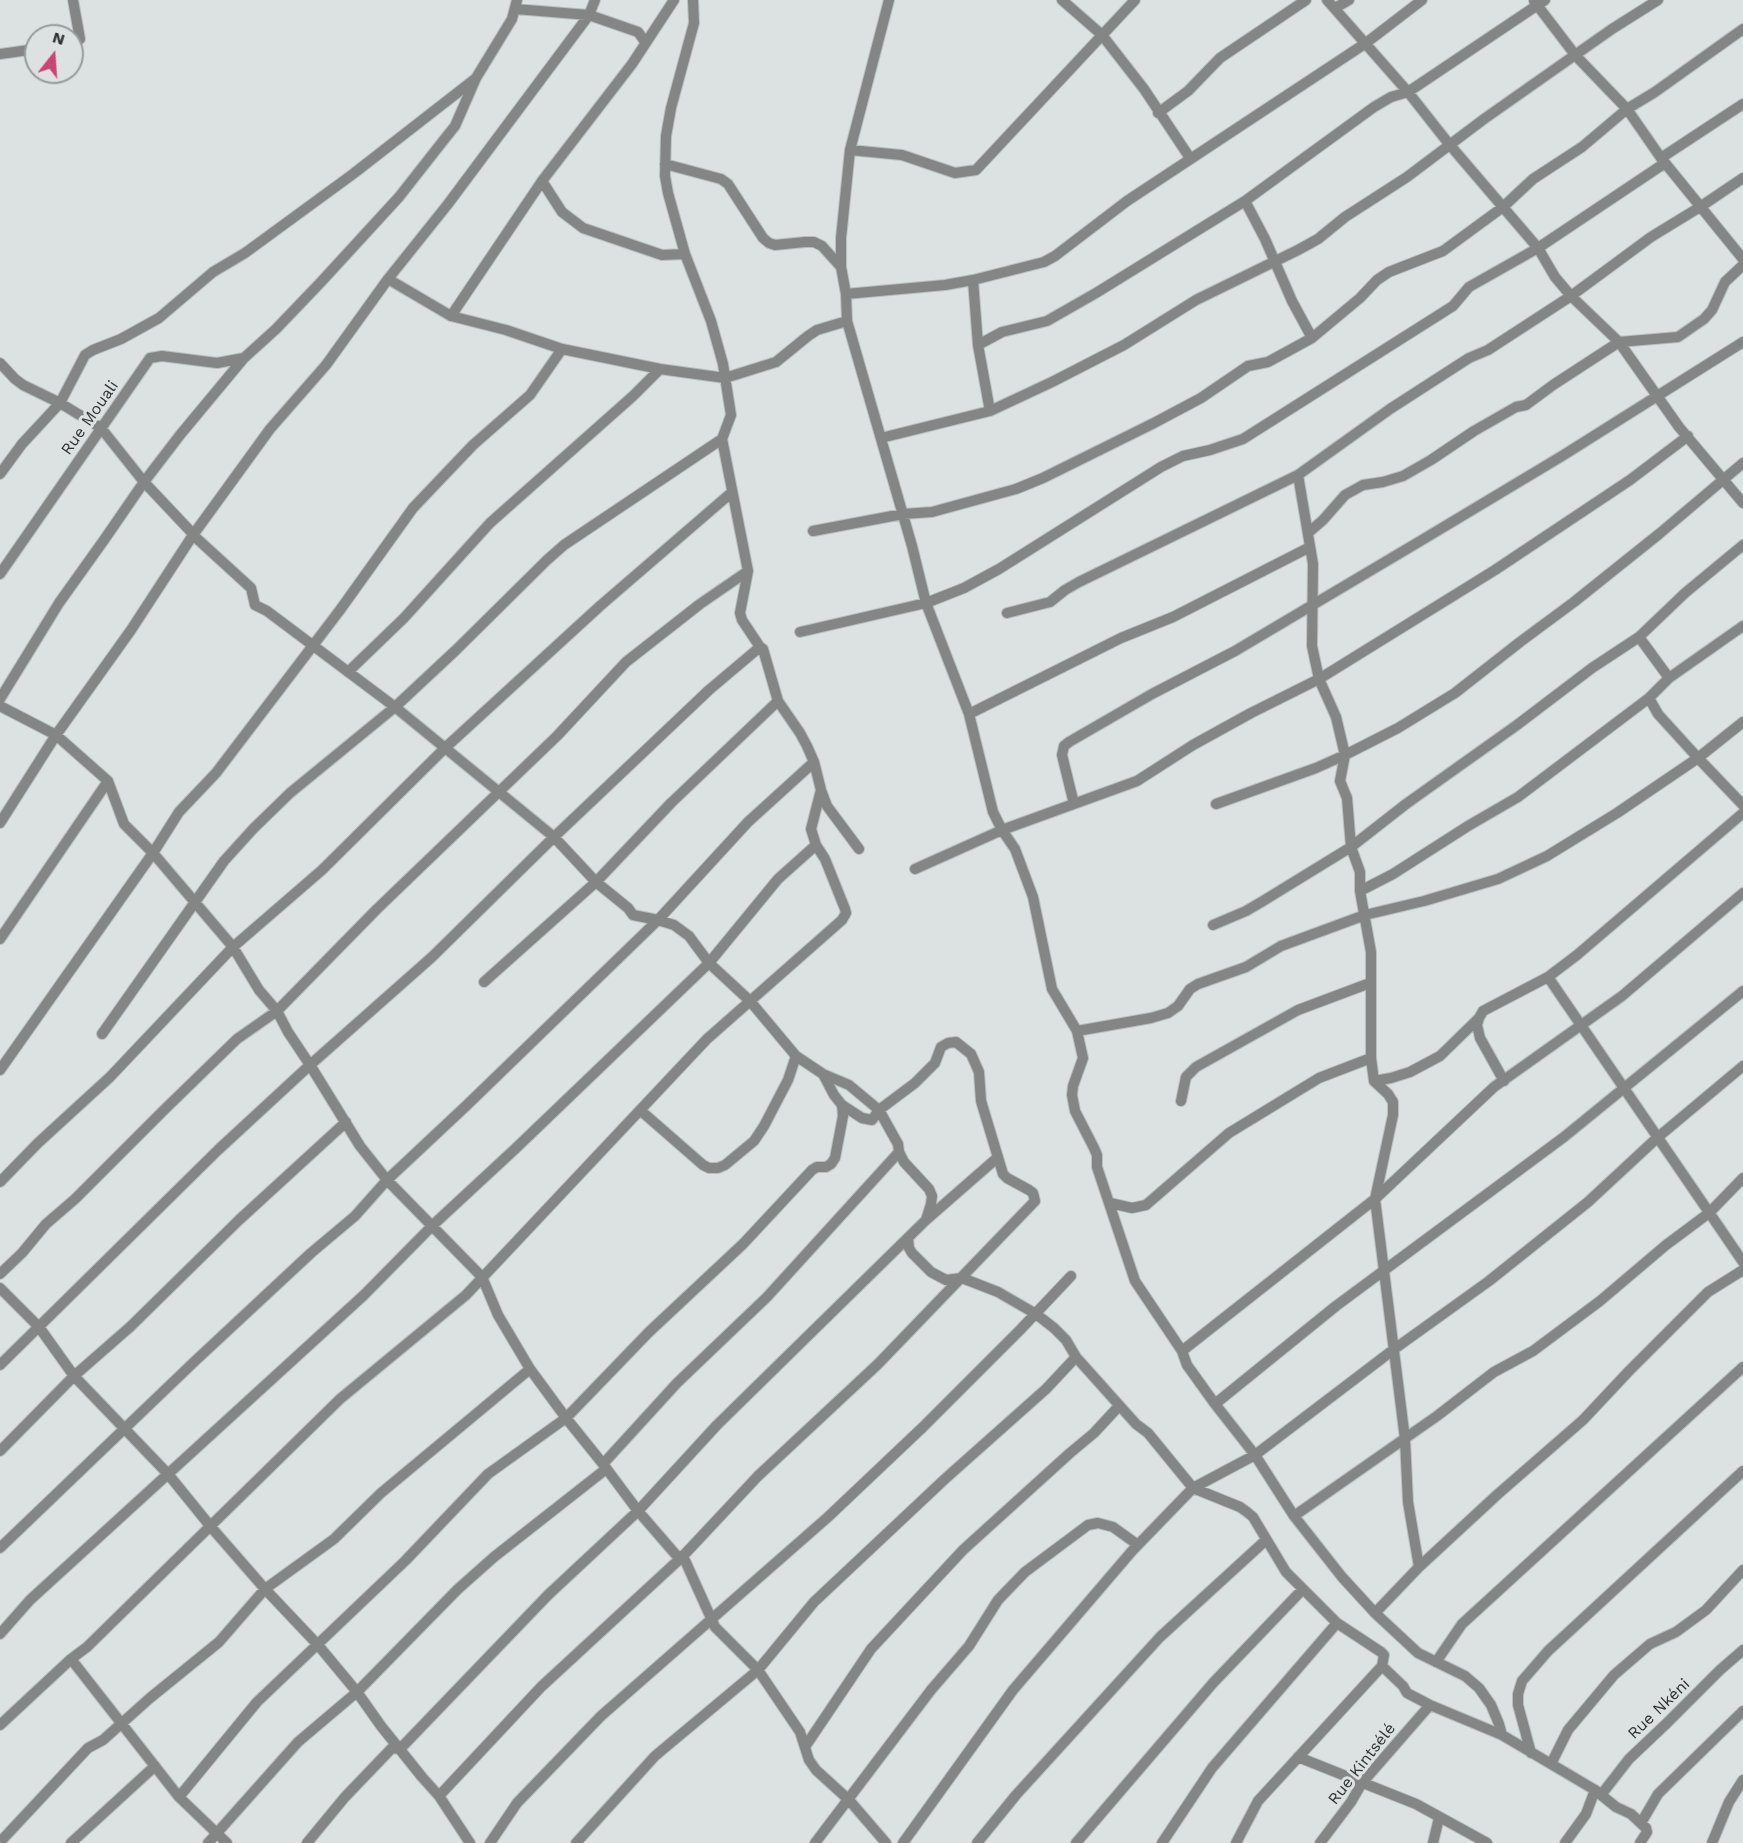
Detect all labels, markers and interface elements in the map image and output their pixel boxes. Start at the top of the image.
north arrow [24,24,84,84]
text: N [50,27,67,49]
street label: Rue Mouali [57,377,123,459]
street label: Rue Nkéni [1624,1675,1694,1743]
street label: Rue Kintsélé [1324,1719,1400,1809]

